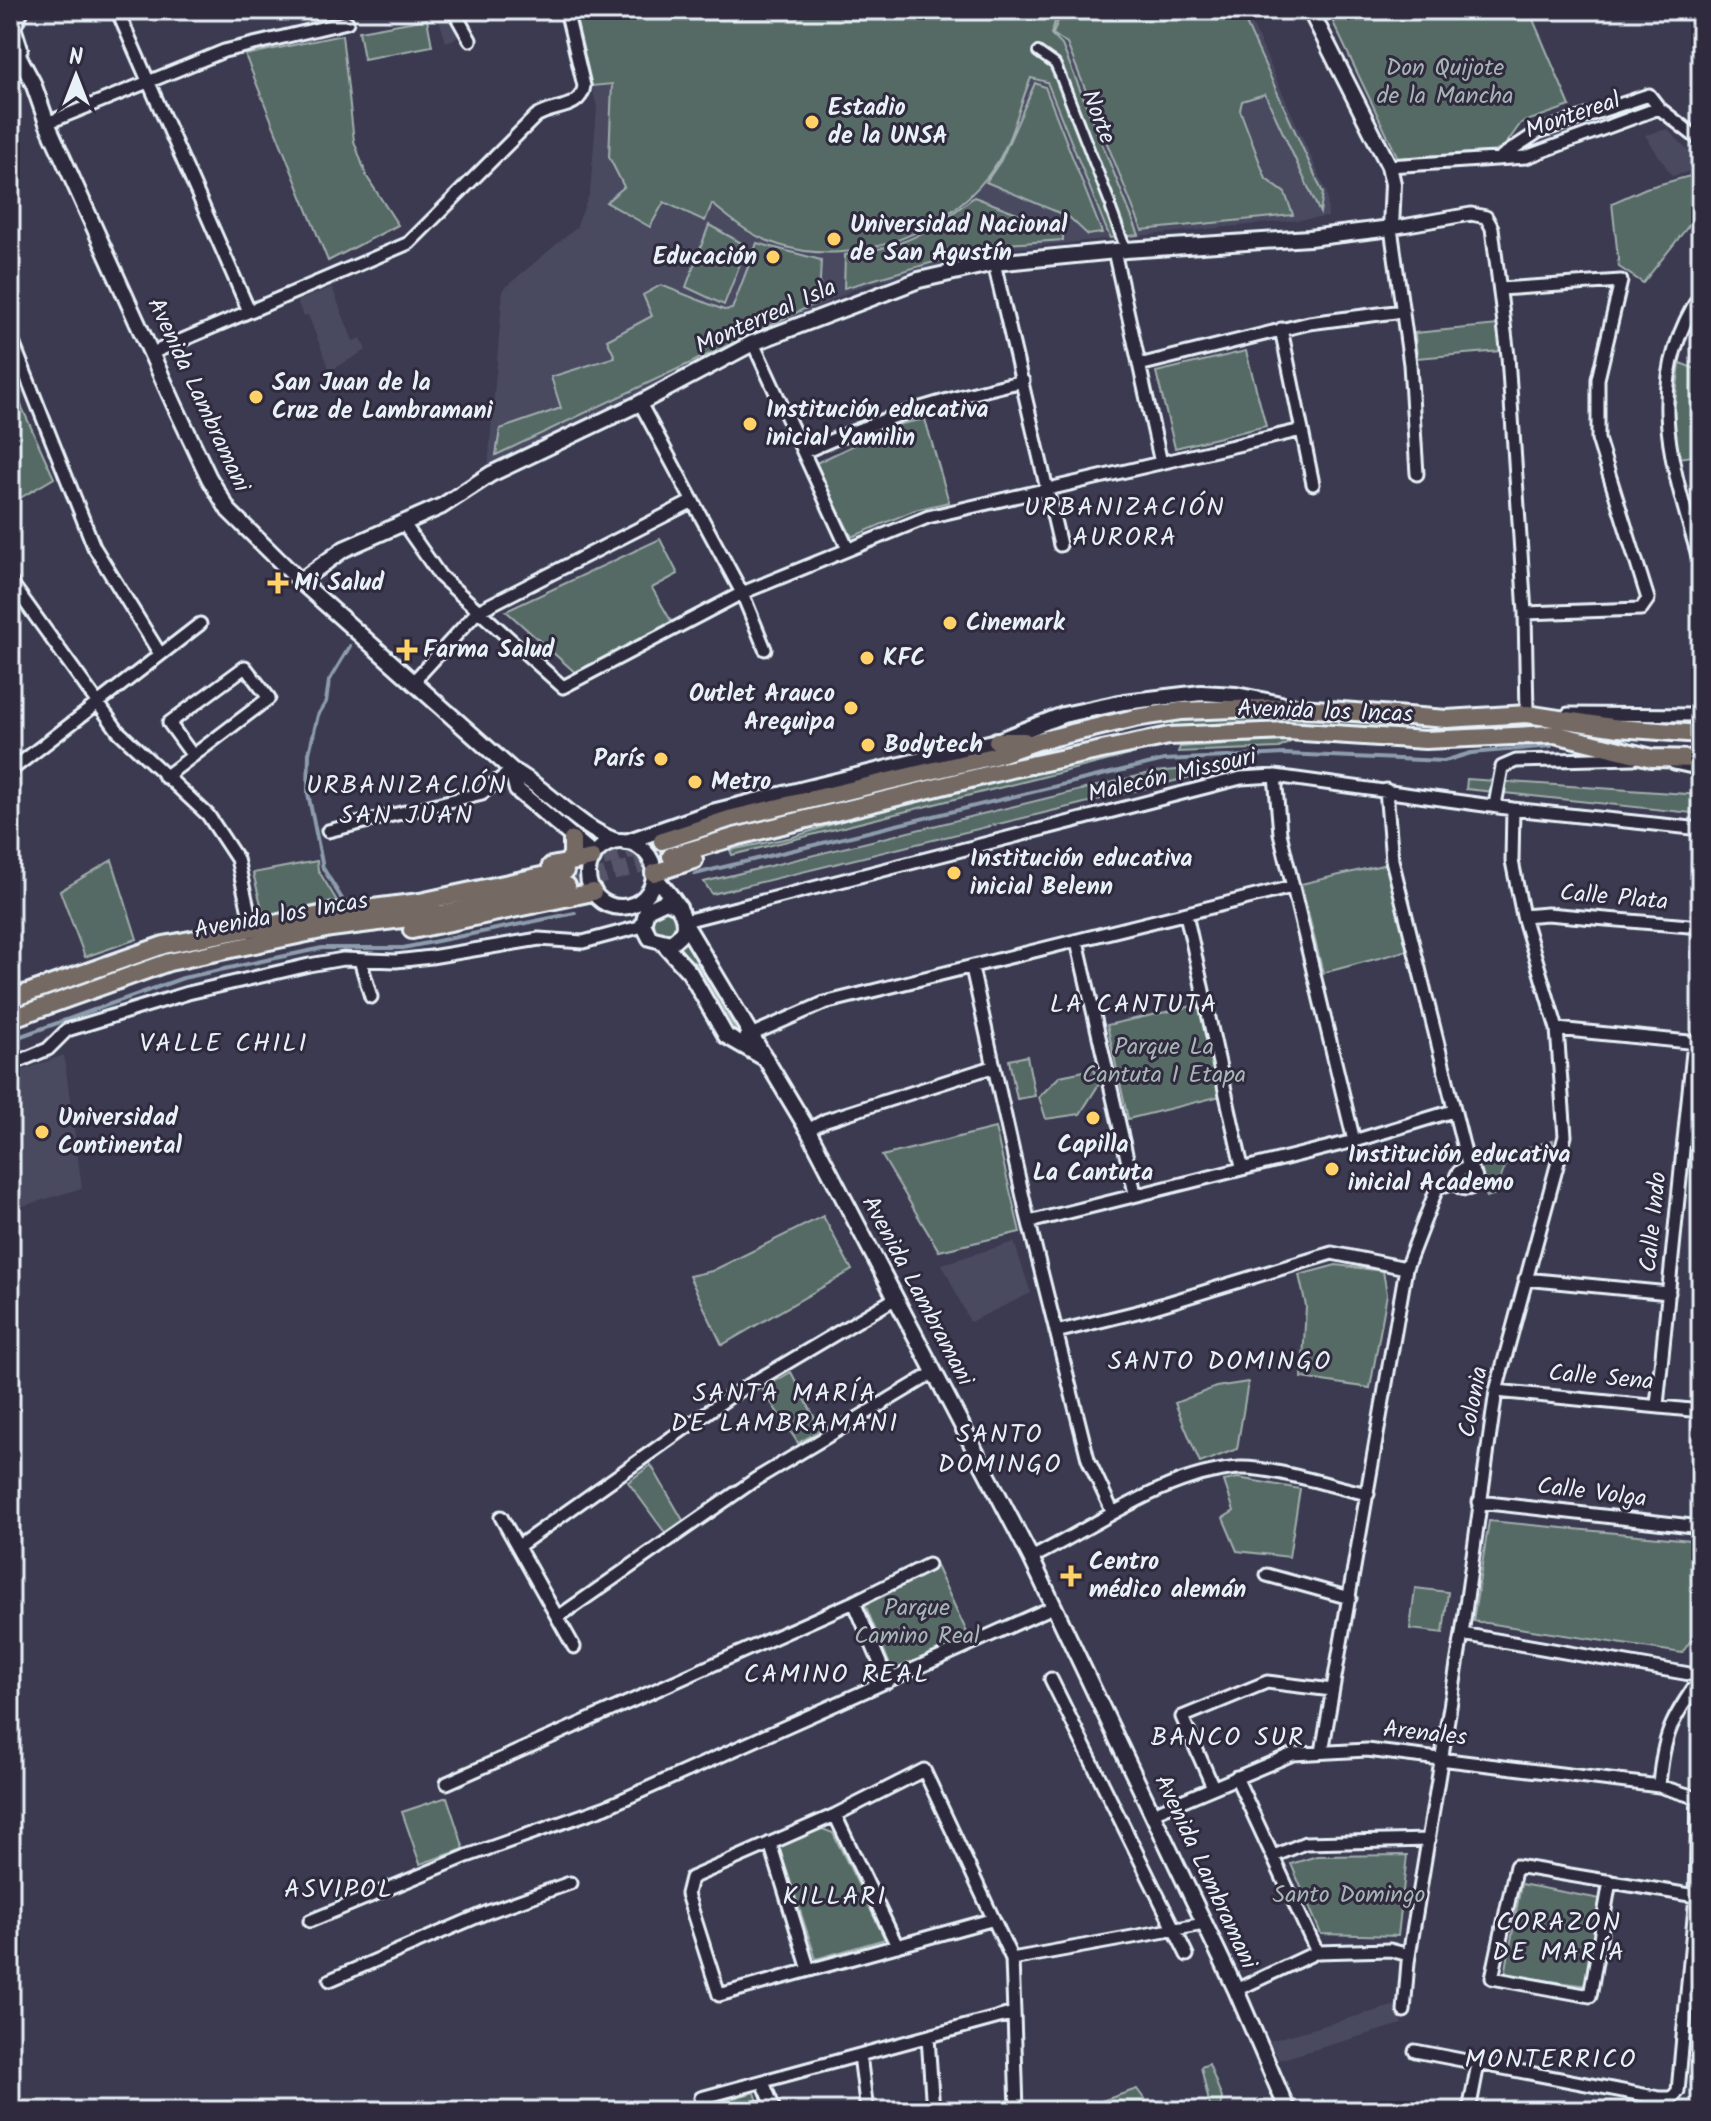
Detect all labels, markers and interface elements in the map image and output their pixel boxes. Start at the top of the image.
north arrow [36,36,116,116]
text: N [69,41,83,76]
park label: Don Quijote de la Mancha [1377,49,1513,116]
street label: Montereal [1520,81,1626,150]
street label: Norte [1070,84,1126,150]
place label: Estadio de la UNSA [828,89,948,156]
marker: Estadio de la UNSA [803,113,821,131]
place label: Universidad Nacional de San Agustín [850,206,1068,273]
marker: Universidad Nacional de San Agustín [825,230,843,248]
place label: Educación [653,238,757,277]
marker: Educación [764,248,782,266]
street label: Monterreal Isla [689,268,843,366]
street label: Avenida Lambramani [136,291,261,500]
place label: San Juan de la Cruz de Lambramani [272,364,494,431]
marker: San Juan de la Cruz de Lambramani [247,388,265,406]
place label: Institución educativa inicial Yamilin [766,391,989,458]
marker: Institución educativa inicial Yamilin [741,415,759,433]
district label: URBANIZACIÓN AURORA [1024,487,1226,559]
place label: Mi Salud [294,564,385,603]
marker: Mi Salud [269,574,287,592]
place label: Cinemark [966,604,1066,643]
marker: Cinemark [941,614,959,632]
place label: Farma Salud [423,631,556,670]
place label: KFC [883,639,925,678]
marker: Farma Salud [398,641,416,659]
marker: KFC [858,649,876,667]
place label: Outlet Arauco Arequipa [689,675,835,742]
street label: Avenida los Incas [1236,689,1414,735]
marker: Outlet Arauco Arequipa [842,699,860,717]
place label: Bodytech [884,726,983,765]
marker: Bodytech [859,736,877,754]
street label: Malecón Missouri [1084,737,1261,814]
place label: París [593,740,645,779]
marker: París [652,750,670,768]
place label: Metro [711,763,771,802]
district label: URBANIZACIÓN SAN JUAN [306,765,508,837]
marker: Metro [686,773,704,791]
place label: Institución educativa inicial Belenn [970,840,1193,907]
marker: Institución educativa inicial Belenn [945,864,963,882]
street label: Calle Plata [1558,874,1670,922]
street label: Avenida los Incas [191,882,371,950]
district label: LA CANTUTA [1050,984,1218,1026]
district label: VALLE CHILI [140,1023,308,1065]
park label: Parque La Cantuta I Etapa [1082,1028,1246,1095]
place label: Universidad Continental [58,1099,182,1166]
marker: Capilla La Cantuta [1084,1109,1102,1127]
marker: Universidad Continental [33,1123,51,1141]
place label: Capilla La Cantuta [1033,1126,1153,1193]
place label: Institución educativa inicial Academo [1348,1136,1571,1203]
marker: Institución educativa inicial Academo [1323,1160,1341,1178]
street label: Calle Indo [1629,1170,1679,1274]
street label: Avenida Lambramani [850,1189,984,1394]
district label: SANTO DOMINGO [1108,1341,1332,1383]
street label: Calle Sena [1547,1354,1655,1402]
street label: Colonia [1448,1363,1500,1441]
district label: SANTA MARÍA DE LAMBRAMANI [671,1373,899,1445]
district label: SANTO DOMINGO [938,1414,1062,1486]
street label: Calle Volga [1535,1467,1649,1519]
place label: Centro médico alemán [1089,1543,1246,1610]
marker: Centro médico alemán [1060,1565,1082,1587]
park label: Parque Camino Real [854,1589,980,1656]
district label: CAMINO REAL [744,1654,930,1696]
street label: Arenales [1381,1710,1469,1758]
district label: BANCO SUR [1151,1717,1305,1759]
street label: Avenida Lambramani [1143,1768,1268,1977]
district label: ASVIPOL [284,1869,394,1911]
district label: KILLARI [783,1876,887,1918]
park label: Santo Domingo [1273,1876,1426,1915]
district label: CORAZON DE MARÍA [1492,1902,1626,1974]
district label: MONTERRICO [1464,2039,1638,2081]

